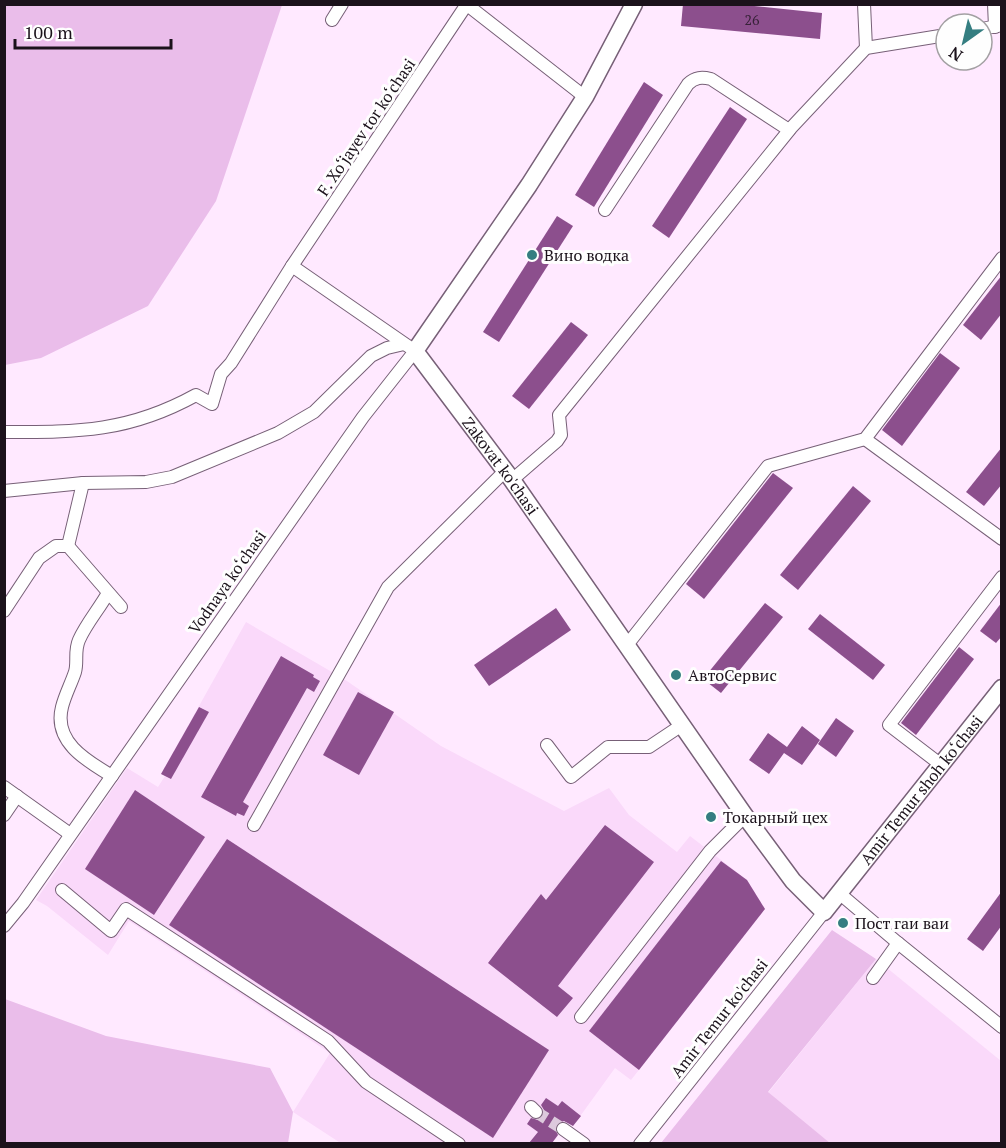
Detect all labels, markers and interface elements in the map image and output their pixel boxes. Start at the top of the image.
house number: 26 [745,10,760,29]
scale bar [15,12,171,50]
north arrow [934,12,994,72]
text: 100 m [24,20,73,44]
text: N [944,42,967,67]
street label: F. Xo‘jayev tor ko‘chasi [312,54,420,200]
place label: Вино водка [544,244,629,266]
marker: Вино водка [525,248,539,262]
street label: Zakovat ko'chasi [457,412,544,519]
street label: Vodnaya ko‘chasi [183,526,271,638]
place label: АвтоСервис [688,664,777,686]
marker: АвтоСервис [669,668,683,682]
street label: Amir Temur shoh ko‘chasi [855,710,988,869]
place label: Токарный цех [723,806,829,828]
marker: Токарный цех [704,810,718,824]
place label: Пост гаи ваи [855,912,949,934]
marker: Пост гаи ваи [836,916,850,930]
street label: Amir Temur ko'chasi [666,954,773,1082]

